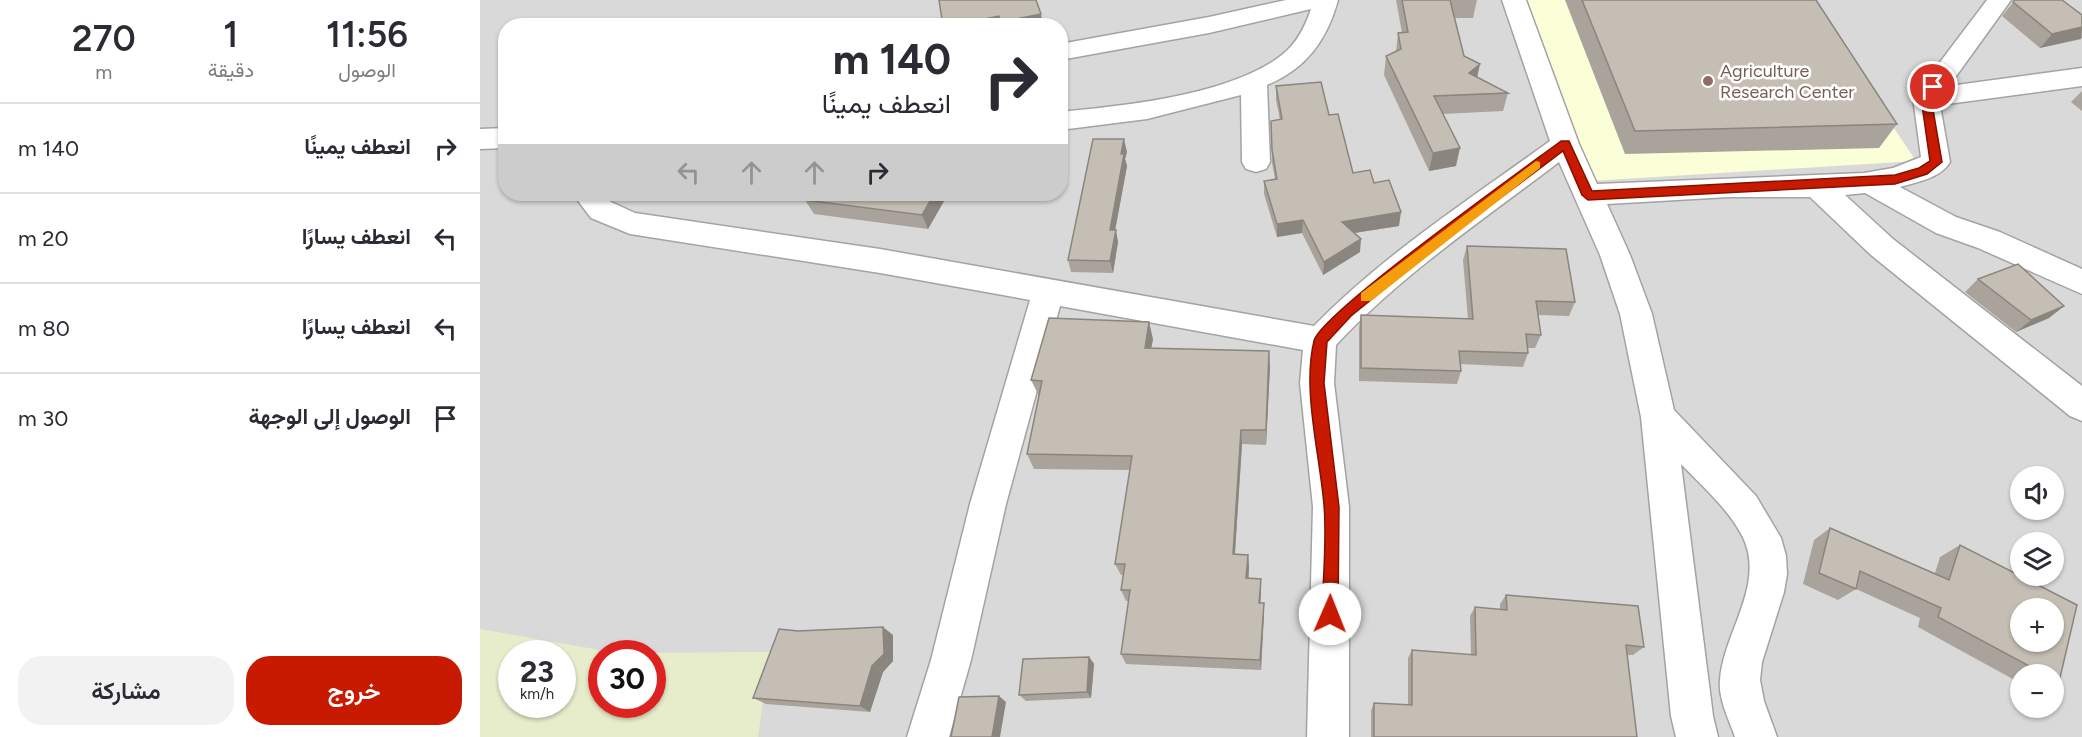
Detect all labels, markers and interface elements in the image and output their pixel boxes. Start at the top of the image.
text: 1 [223,13,238,56]
text: 11:56 [326,13,408,56]
text: 270 [72,17,136,60]
text: 140 m [833,34,951,85]
icon: right [972,42,1050,120]
text: دقيقة [208,58,254,82]
text: الوصول [338,58,396,82]
text: m [95,60,112,84]
place label: Agriculture Research Center [1720,60,1854,103]
pin [1907,61,1958,112]
icon: arrive [1916,70,1949,103]
marker: Agriculture Research Center [1701,74,1715,88]
text: انعطف يمينًا [822,87,951,120]
icon: right [429,132,462,165]
text: انعطف يمينًا [304,133,411,160]
text: 140 m [18,135,79,162]
icon: left [672,156,705,189]
icon: ahead [735,156,768,189]
icon: ahead [798,156,831,189]
icon: right [861,156,894,189]
icon: left [429,222,462,255]
text: انعطف يسارًا [302,223,411,250]
text: 20 m [18,225,69,252]
icon: left [429,312,462,345]
text: انعطف يسارًا [302,313,411,340]
text: 80 m [18,315,70,342]
icon: arrive [429,402,462,435]
text: الوصول إلى الوجهة [248,403,411,430]
text: 30 m [18,405,68,432]
map controls [2010,466,2064,718]
button: sound [2010,466,2064,520]
button: layers [2010,532,2064,586]
position arrow [1298,582,1362,646]
button: + [2010,598,2064,652]
speed limit sign: 30 [588,640,666,718]
text: 23 [520,653,554,690]
button: مشاركة [18,656,234,725]
button: خروج [246,656,462,725]
button: − [2010,664,2064,718]
text: km/h [520,685,554,703]

